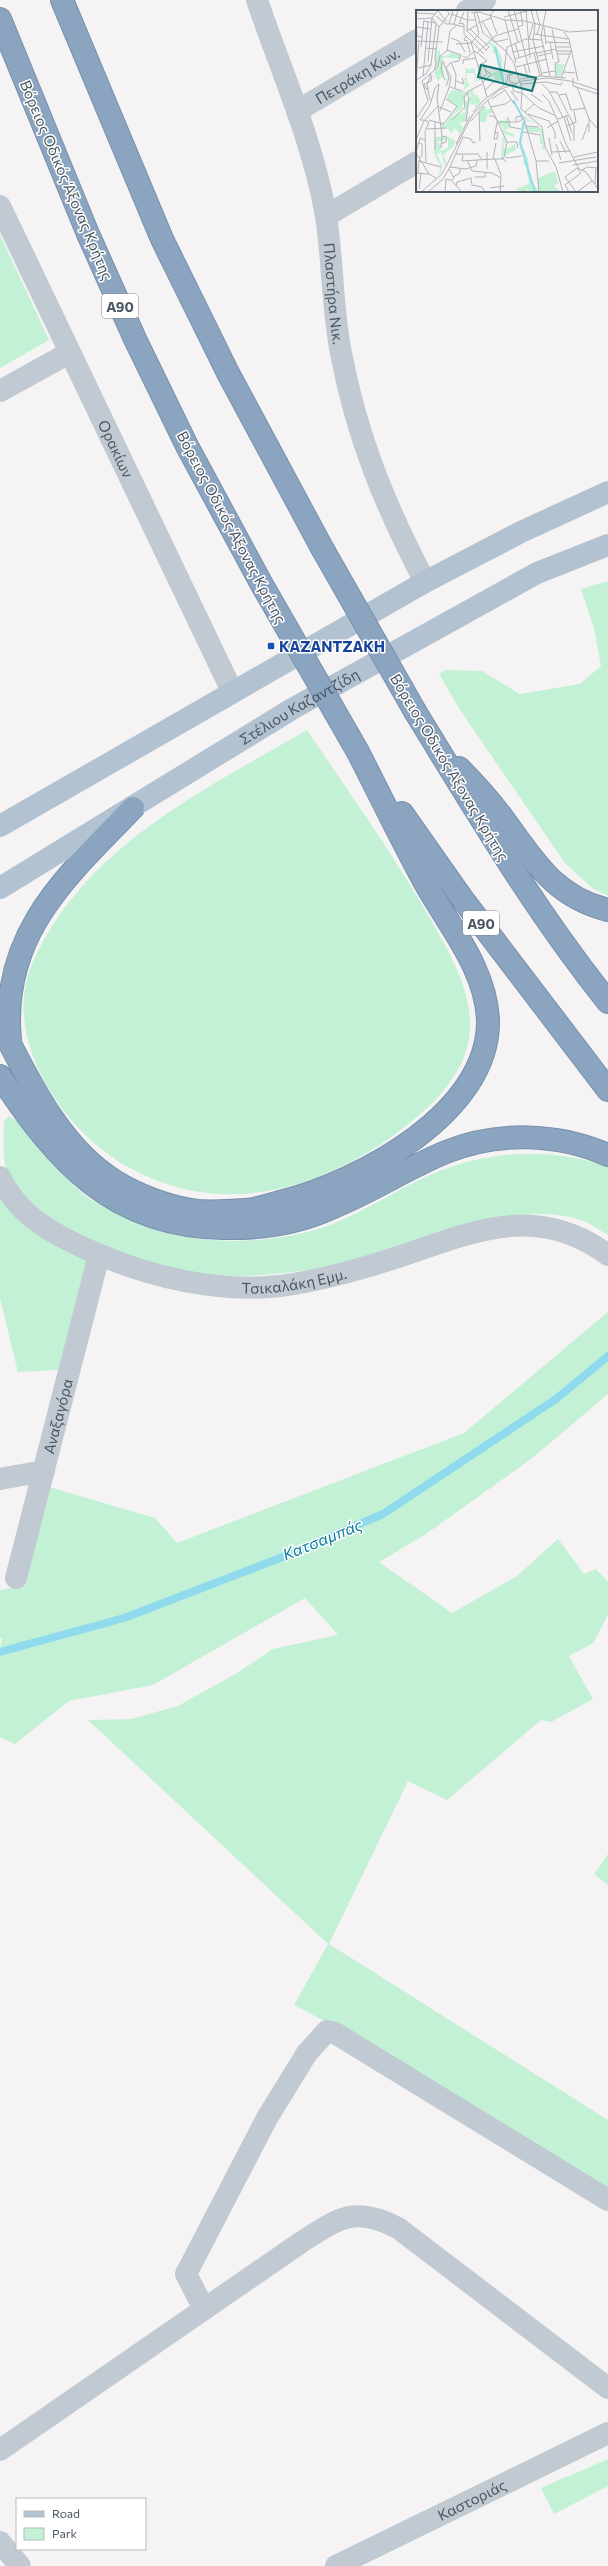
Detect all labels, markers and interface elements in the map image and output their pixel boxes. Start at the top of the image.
inset map [416,10,598,192]
street label: Πετράκη Κων. [312,43,403,107]
street label: Βόρειος Οδικός Άξονας Κρήτης [17,77,117,283]
street label: Πλαστήρα Νικ. [320,242,348,346]
road number: Α90 [102,294,138,318]
street label: Ορακίων [95,417,138,481]
street label: Βόρειος Οδικός Άξονας Κρήτης [174,428,290,626]
place label: ΚΑΖΑΝΤΖΑΚΗ [279,637,385,655]
marker: ΚΑΖΑΝΤΖΑΚΗ [266,641,276,651]
street label: Στέλιου Καζαντζίδη [236,665,362,748]
street label: Βόρειος Οδικός Άξονας Κρήτης [387,670,513,864]
road number: Α90 [463,911,499,935]
street label: Τσικαλάκη Εμμ. [242,1264,348,1297]
street label: Αναξαγόρα [39,1377,76,1456]
water label: Κατσαμπάς [279,1514,365,1564]
street label: Καστοριάς [434,2475,509,2524]
legend [16,2498,146,2550]
text: Road [52,2506,80,2520]
text: Park [52,2526,78,2540]

